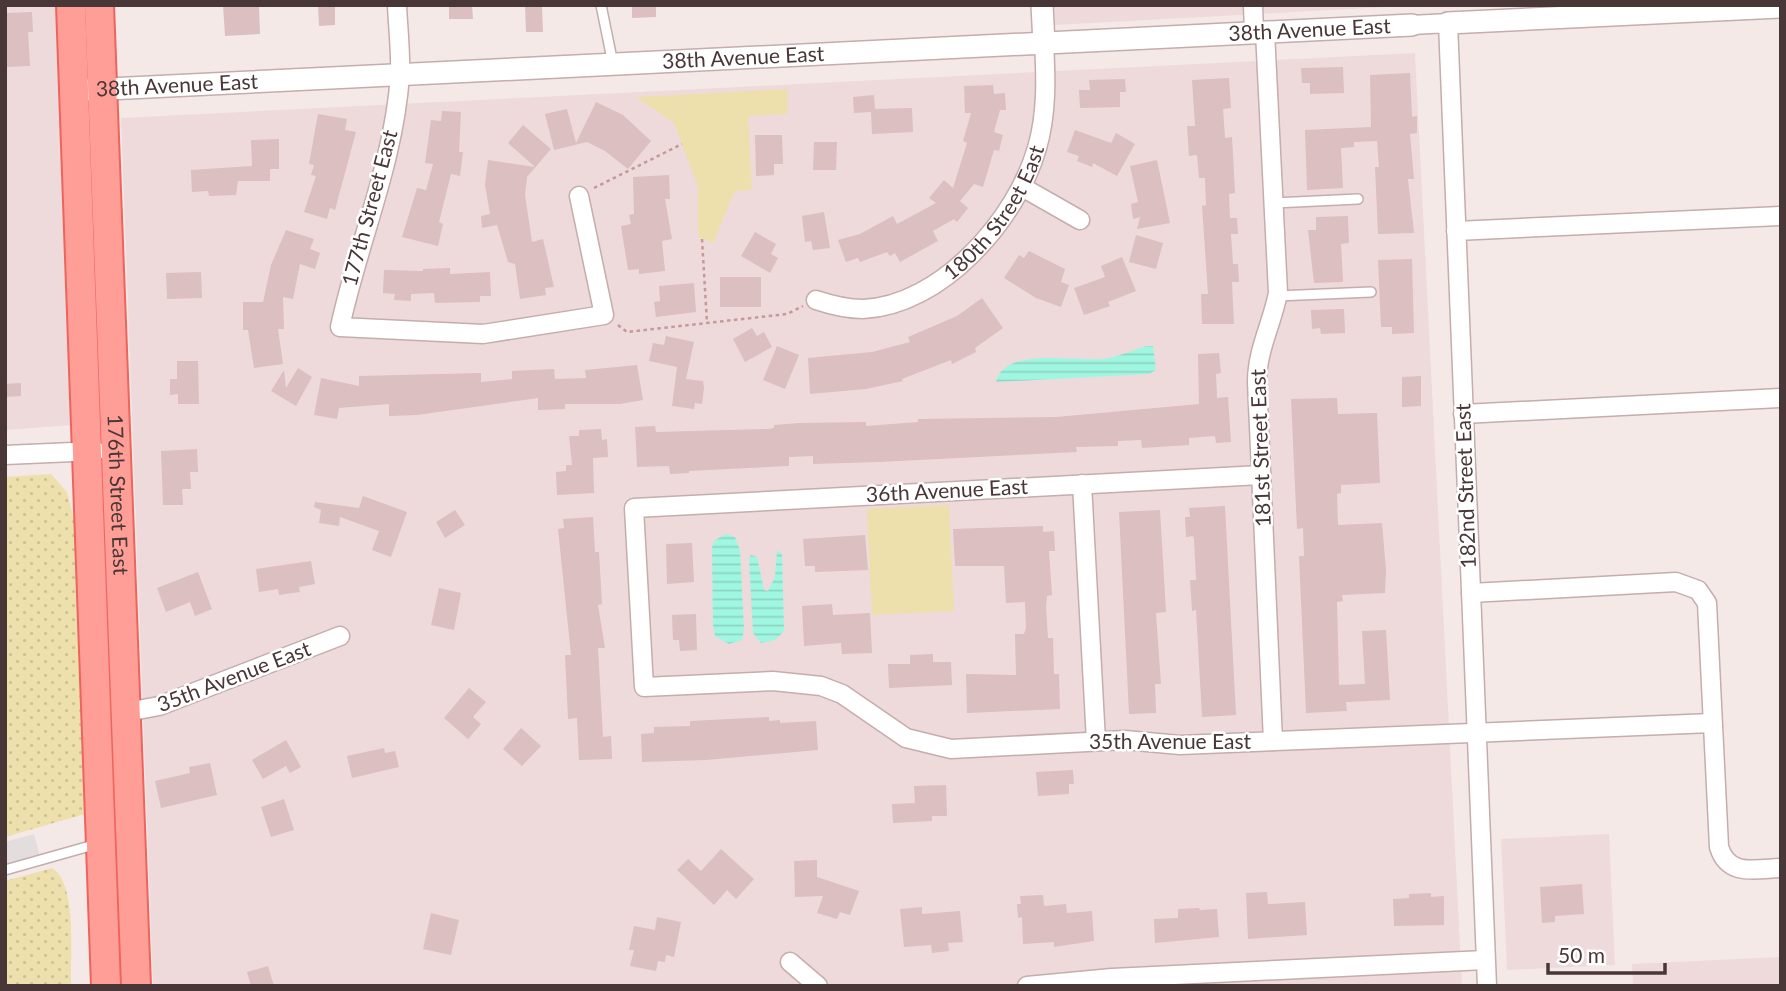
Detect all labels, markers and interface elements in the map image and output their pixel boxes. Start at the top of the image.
street label: 38th Avenue East [1228,12,1392,45]
street label: 38th Avenue East [661,40,825,73]
street label: 38th Avenue East [95,68,259,101]
street label: 177th Street East [336,126,402,289]
street label: 180th Street East [938,142,1048,284]
street label: 181st Street East [1244,368,1275,528]
street label: 182nd Street East [1449,403,1480,569]
street label: 176th Street East [103,414,135,576]
street label: 36th Avenue East [865,473,1029,506]
street label: 35th Avenue East [153,635,314,716]
street label: 35th Avenue East [1089,728,1252,753]
scale bar [1548,932,1665,976]
text: 50 m [1558,942,1605,967]

